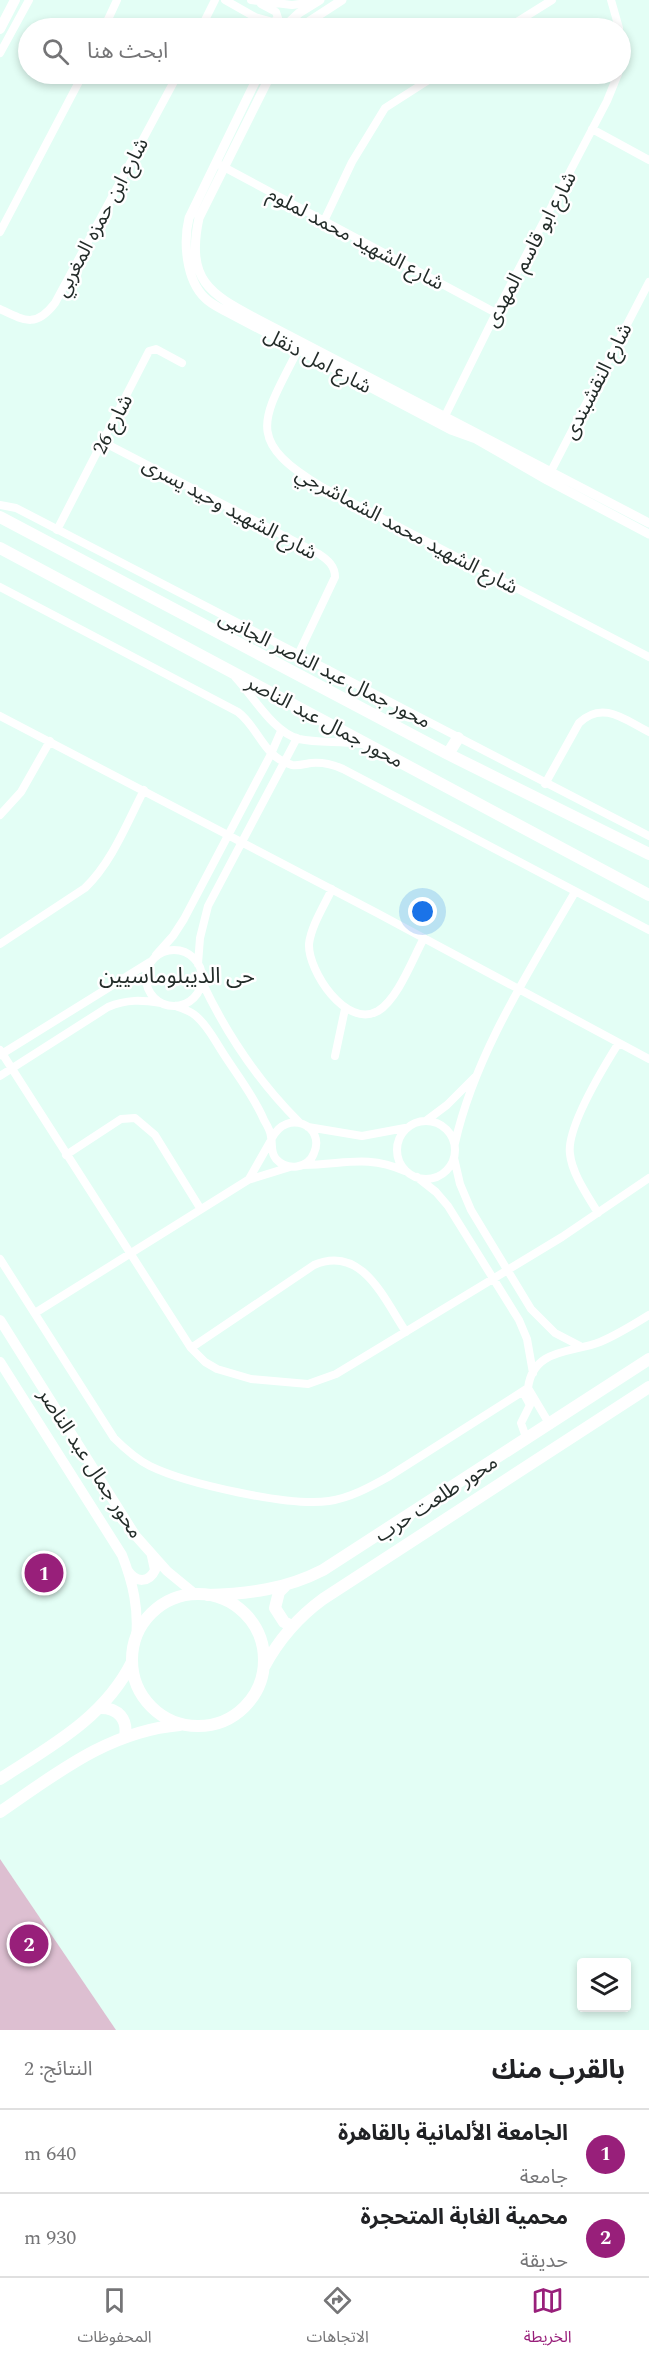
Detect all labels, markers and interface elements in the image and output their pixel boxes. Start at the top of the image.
search box [18,18,631,84]
icon: search [39,35,72,68]
text: ابحث هنا [87,35,168,68]
street label: شارع ابن حمزه المغربي [47,132,157,302]
street label: شارع ابو قاسم المهدى [477,166,585,333]
street label: شارع الشهيد محمد لملوم [262,180,449,298]
street label: شارع النقشبندى [556,318,640,445]
street label: شارع امل دنقل [258,320,377,402]
street label: شارع 26 [85,389,141,460]
street label: شارع الشهيد وحيد يسرى [137,450,322,568]
street label: شارع الشهيد محمد الشماشرجي [290,459,523,602]
street label: محور جمال عبد الناصر الجانبى [215,605,435,733]
street label: محور جمال عبد الناصر [242,669,408,773]
your location [408,897,437,926]
district label: حى الديبلوماسيين [99,960,255,993]
street label: محور جمال عبد الناصر [30,1381,150,1545]
street label: محور طلعت حرب [369,1448,504,1550]
pin: 1 [24,1550,63,1596]
pin: 2 [9,1922,48,1966]
map controls [577,1958,631,2012]
button: layers [577,1958,631,2012]
text: بالقرب منك [492,2050,625,2090]
text: النتائج: 2 [24,2054,92,2084]
text: الجامعة الألمانية بالقاهرة [338,2117,568,2150]
text: 640 m [24,2139,76,2169]
text: 1 [600,2139,611,2169]
text: جامعة [520,2162,568,2192]
text: محمية الغابة المتحجرة [361,2201,568,2234]
text: 930 m [24,2223,76,2253]
text: 2 [600,2223,611,2253]
text: حديقة [520,2246,568,2276]
tab: المحفوظات [77,2284,152,2354]
tab: الاتجاهات [306,2284,369,2354]
tab: الخريطة [524,2284,572,2354]

